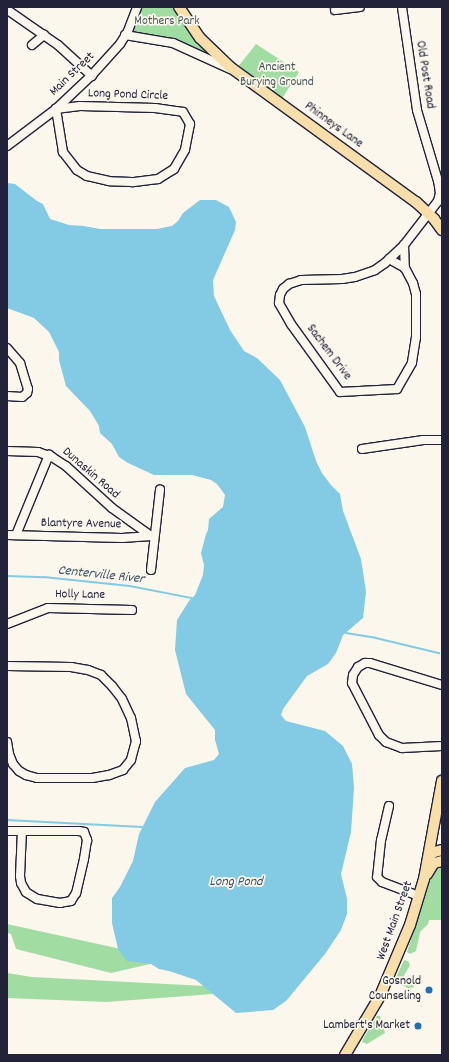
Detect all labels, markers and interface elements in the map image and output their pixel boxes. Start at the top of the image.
park label: Mothers Park [134,14,200,30]
street label: Old Post Road [411,40,437,110]
street label: Main Street [47,50,99,100]
park label: Ancient Burying Ground [240,61,314,92]
street label: Long Pond Circle [88,87,168,105]
street label: Phinneys Lane [301,99,365,153]
street label: Sachem Drive [302,322,354,384]
street label: Dunaskin Road [58,445,122,503]
street label: Blantyre Avenue [41,516,121,534]
water label: Centerville River [57,562,145,588]
street label: Holly Lane [55,588,105,604]
water label: Long Pond [209,874,263,890]
street label: West Main Street [374,879,418,963]
place label: Gosnold Counseling [369,975,421,1006]
marker: Gosnold Counseling [424,985,434,995]
place label: Lambert's Market [323,1018,410,1034]
marker: Lambert's Market [413,1021,423,1031]

